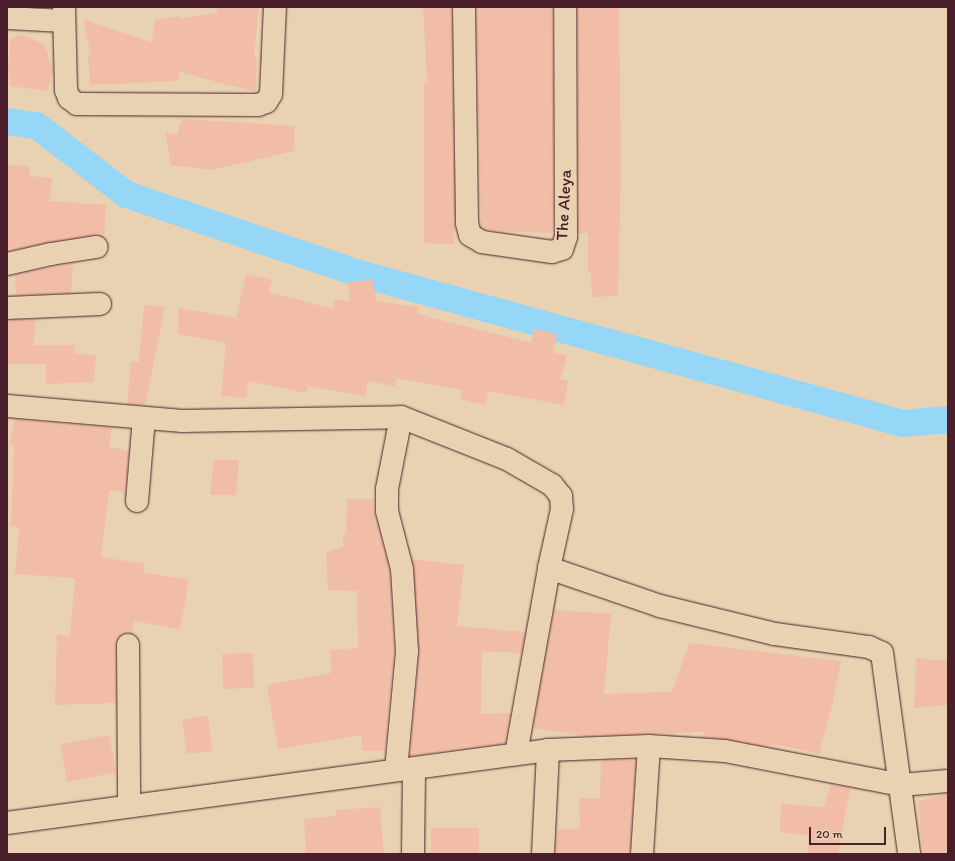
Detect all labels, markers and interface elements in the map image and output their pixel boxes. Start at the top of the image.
street label: The Aleya [552,169,576,241]
scale bar [811,819,888,845]
text: 20 m [816,827,843,841]

